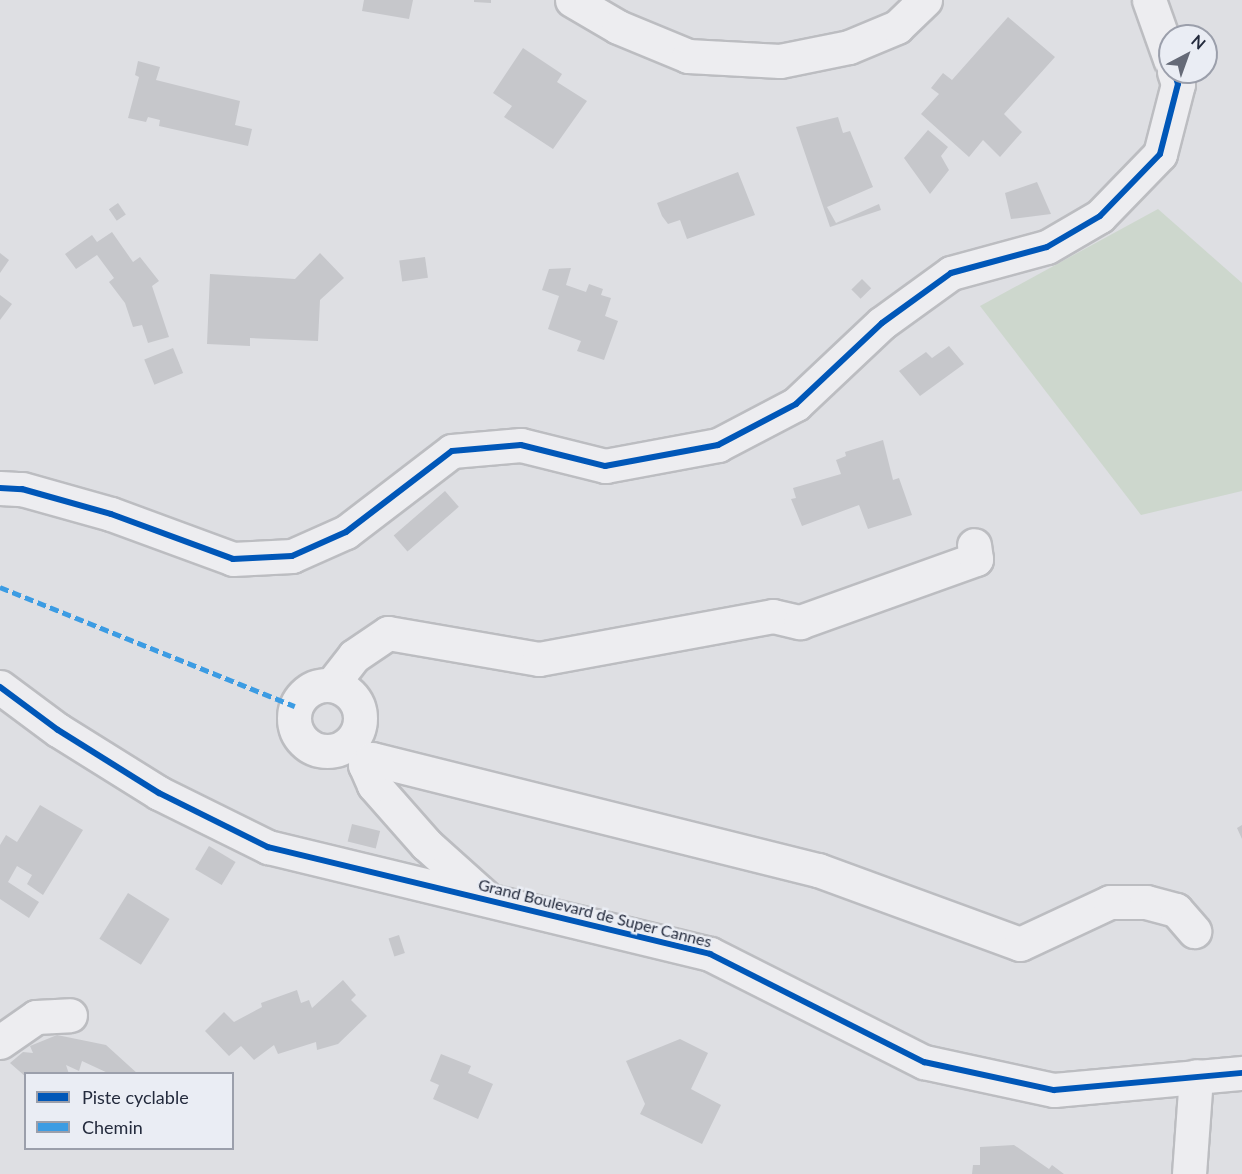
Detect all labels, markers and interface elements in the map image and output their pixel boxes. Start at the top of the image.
north arrow [1158,24,1218,84]
text: N [1188,30,1210,53]
street label: Grand Boulevard de Super Cannes [476,875,714,951]
legend [24,1072,234,1150]
text: Piste cyclable [82,1086,189,1108]
text: Chemin [82,1116,143,1138]

